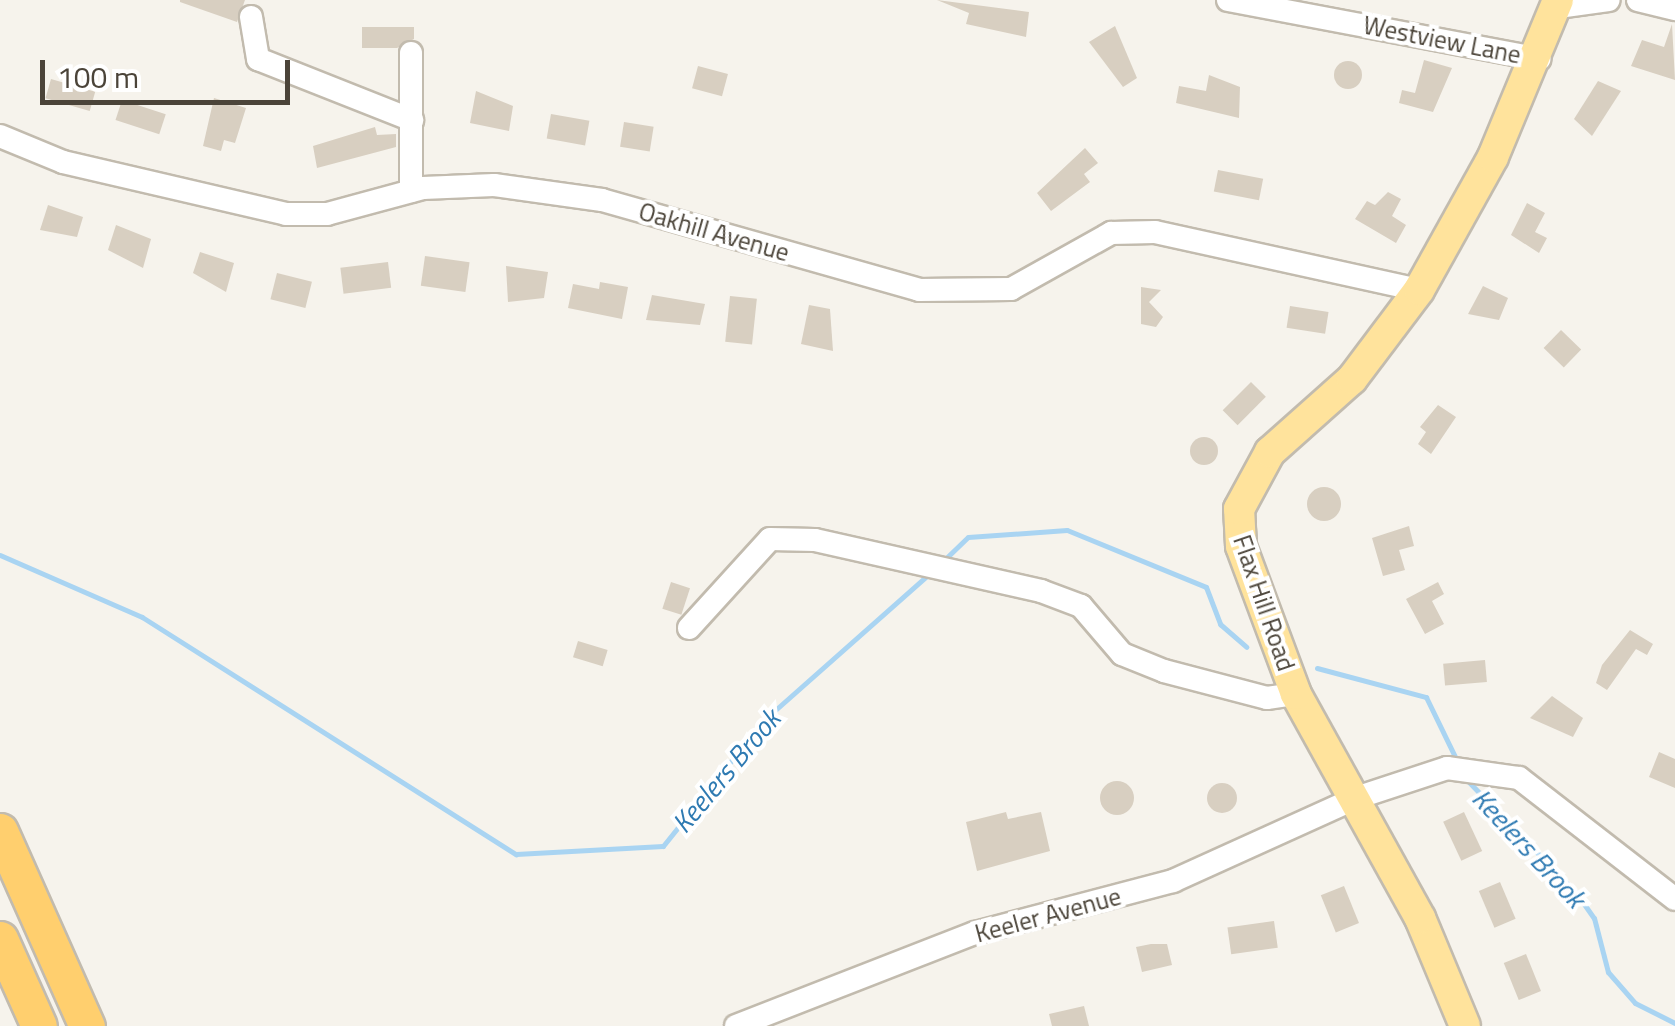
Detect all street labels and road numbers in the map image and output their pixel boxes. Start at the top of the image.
street label: Westview Lane [1361,10,1523,70]
street label: Oakhill Avenue [635,196,793,268]
street label: Flax Hill Road [1227,531,1301,675]
street label: Keeler Avenue [972,881,1124,949]

